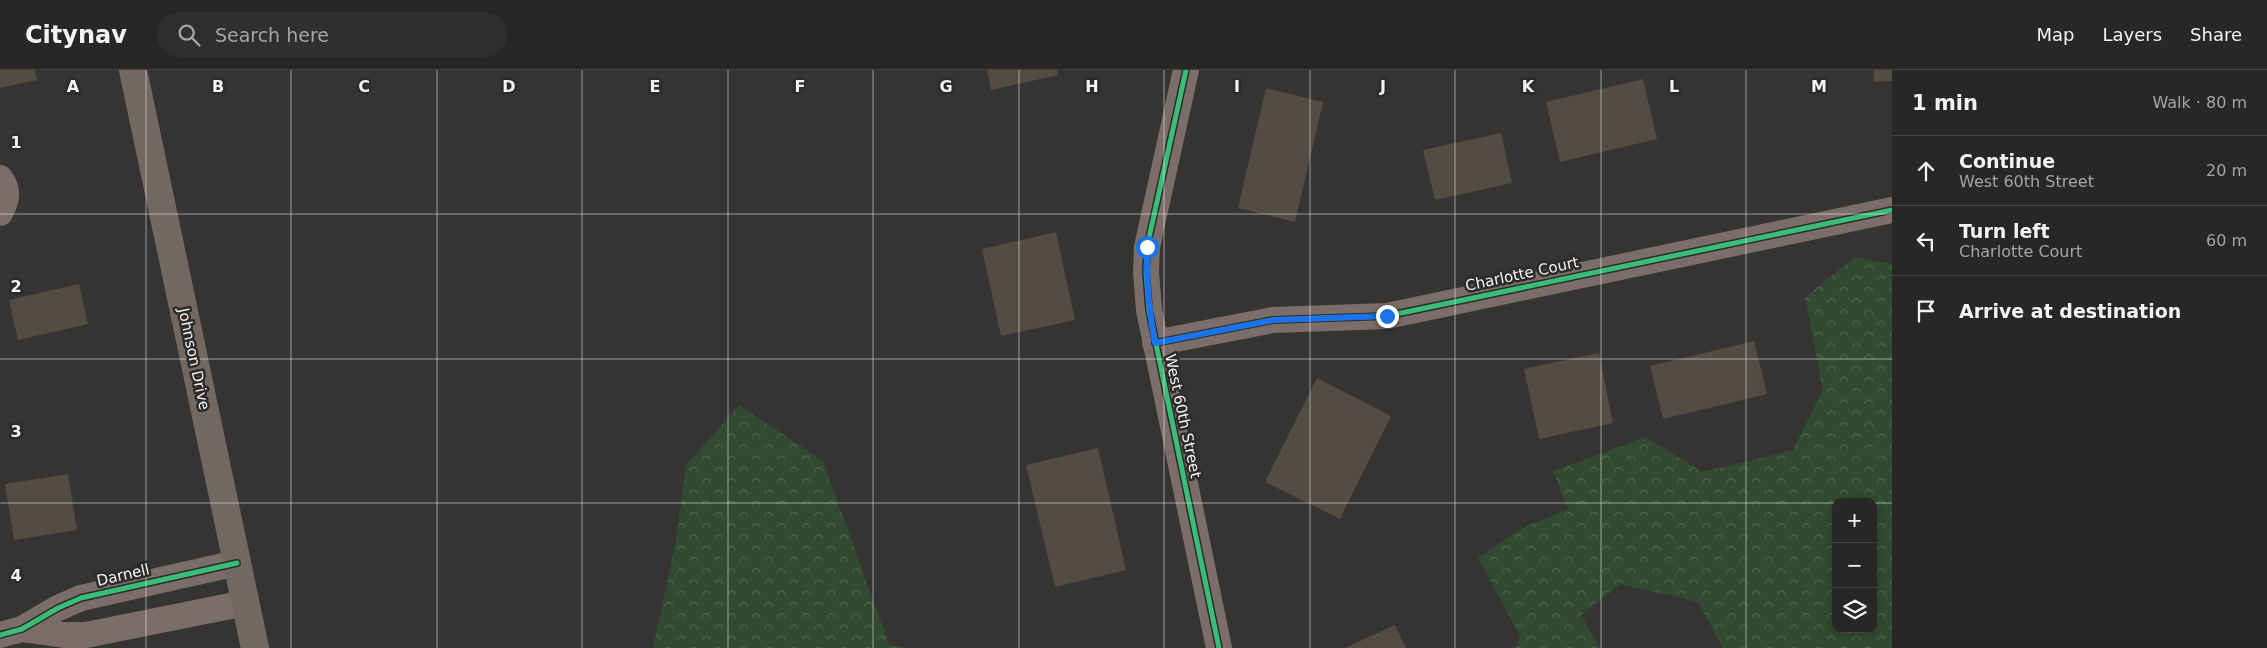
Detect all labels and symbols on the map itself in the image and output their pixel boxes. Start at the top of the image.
text: A [67,77,80,96]
text: B [212,77,224,96]
text: C [358,77,370,96]
text: D [502,77,516,96]
text: E [650,77,660,96]
text: F [795,77,805,96]
text: G [939,77,953,96]
text: H [1085,77,1099,96]
text: I [1234,77,1240,96]
text: J [1379,77,1386,96]
text: K [1522,77,1535,96]
text: L [1669,77,1679,96]
text: M [1811,77,1827,96]
text: 1 [10,133,22,152]
route start [1136,236,1159,259]
street label: Charlotte Court [1464,253,1581,295]
text: 2 [10,277,22,296]
street label: Johnson Drive [174,305,214,412]
route end [1376,305,1399,328]
street label: West 60th Street [1161,352,1205,480]
text: 3 [10,422,22,441]
street label: Darnell [95,560,151,590]
text: 4 [10,566,22,585]

